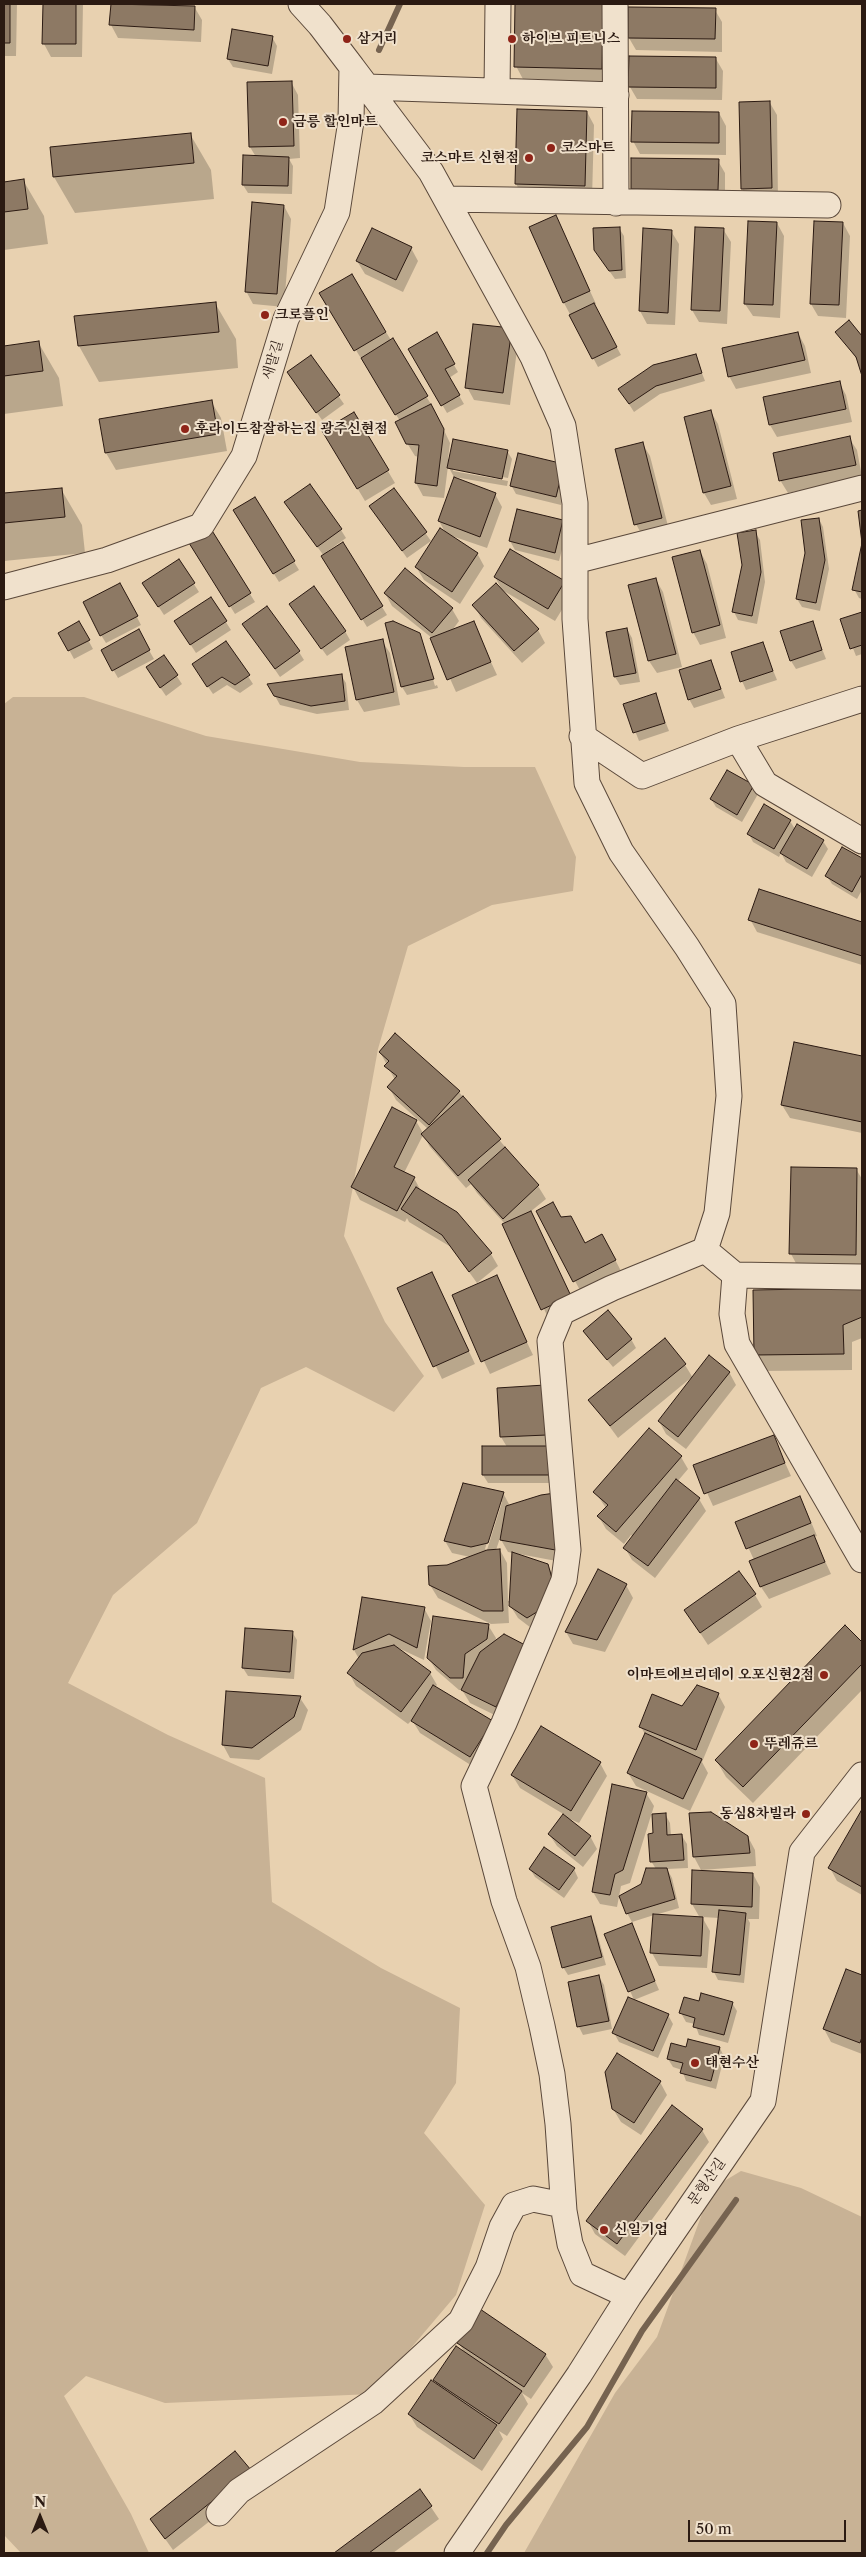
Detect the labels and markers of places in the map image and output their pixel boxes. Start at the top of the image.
place label: 삼거리 [357,31,398,47]
place label: 하이브 피트니스 [522,31,620,47]
marker: 삼거리 [341,33,353,45]
marker: 하이브 피트니스 [506,33,518,45]
place label: 금릉 할인마트 [293,114,378,130]
marker: 금릉 할인마트 [277,116,289,128]
place label: 코스마트 [561,140,615,156]
marker: 코스마트 [545,142,557,154]
place label: 코스마트 신현점 [421,150,519,166]
marker: 코스마트 신현점 [523,152,535,164]
place label: 크로플인 [275,307,329,323]
marker: 크로플인 [259,309,271,321]
place label: 후라이드참잘하는집 광주신현점 [195,421,388,437]
marker: 후라이드참잘하는집 광주신현점 [179,423,191,435]
place label: 이마트에브리데이 오포신현2점 [626,1667,814,1683]
marker: 이마트에브리데이 오포신현2점 [818,1669,830,1681]
place label: 뚜레쥬르 [764,1736,818,1752]
marker: 뚜레쥬르 [748,1738,760,1750]
place label: 동심8차빌라 [720,1806,796,1822]
marker: 동심8차빌라 [800,1808,812,1820]
place label: 태현수산 [705,2055,759,2071]
marker: 태현수산 [689,2057,701,2069]
place label: 신일기업 [614,2222,668,2238]
marker: 신일기업 [598,2224,610,2236]

